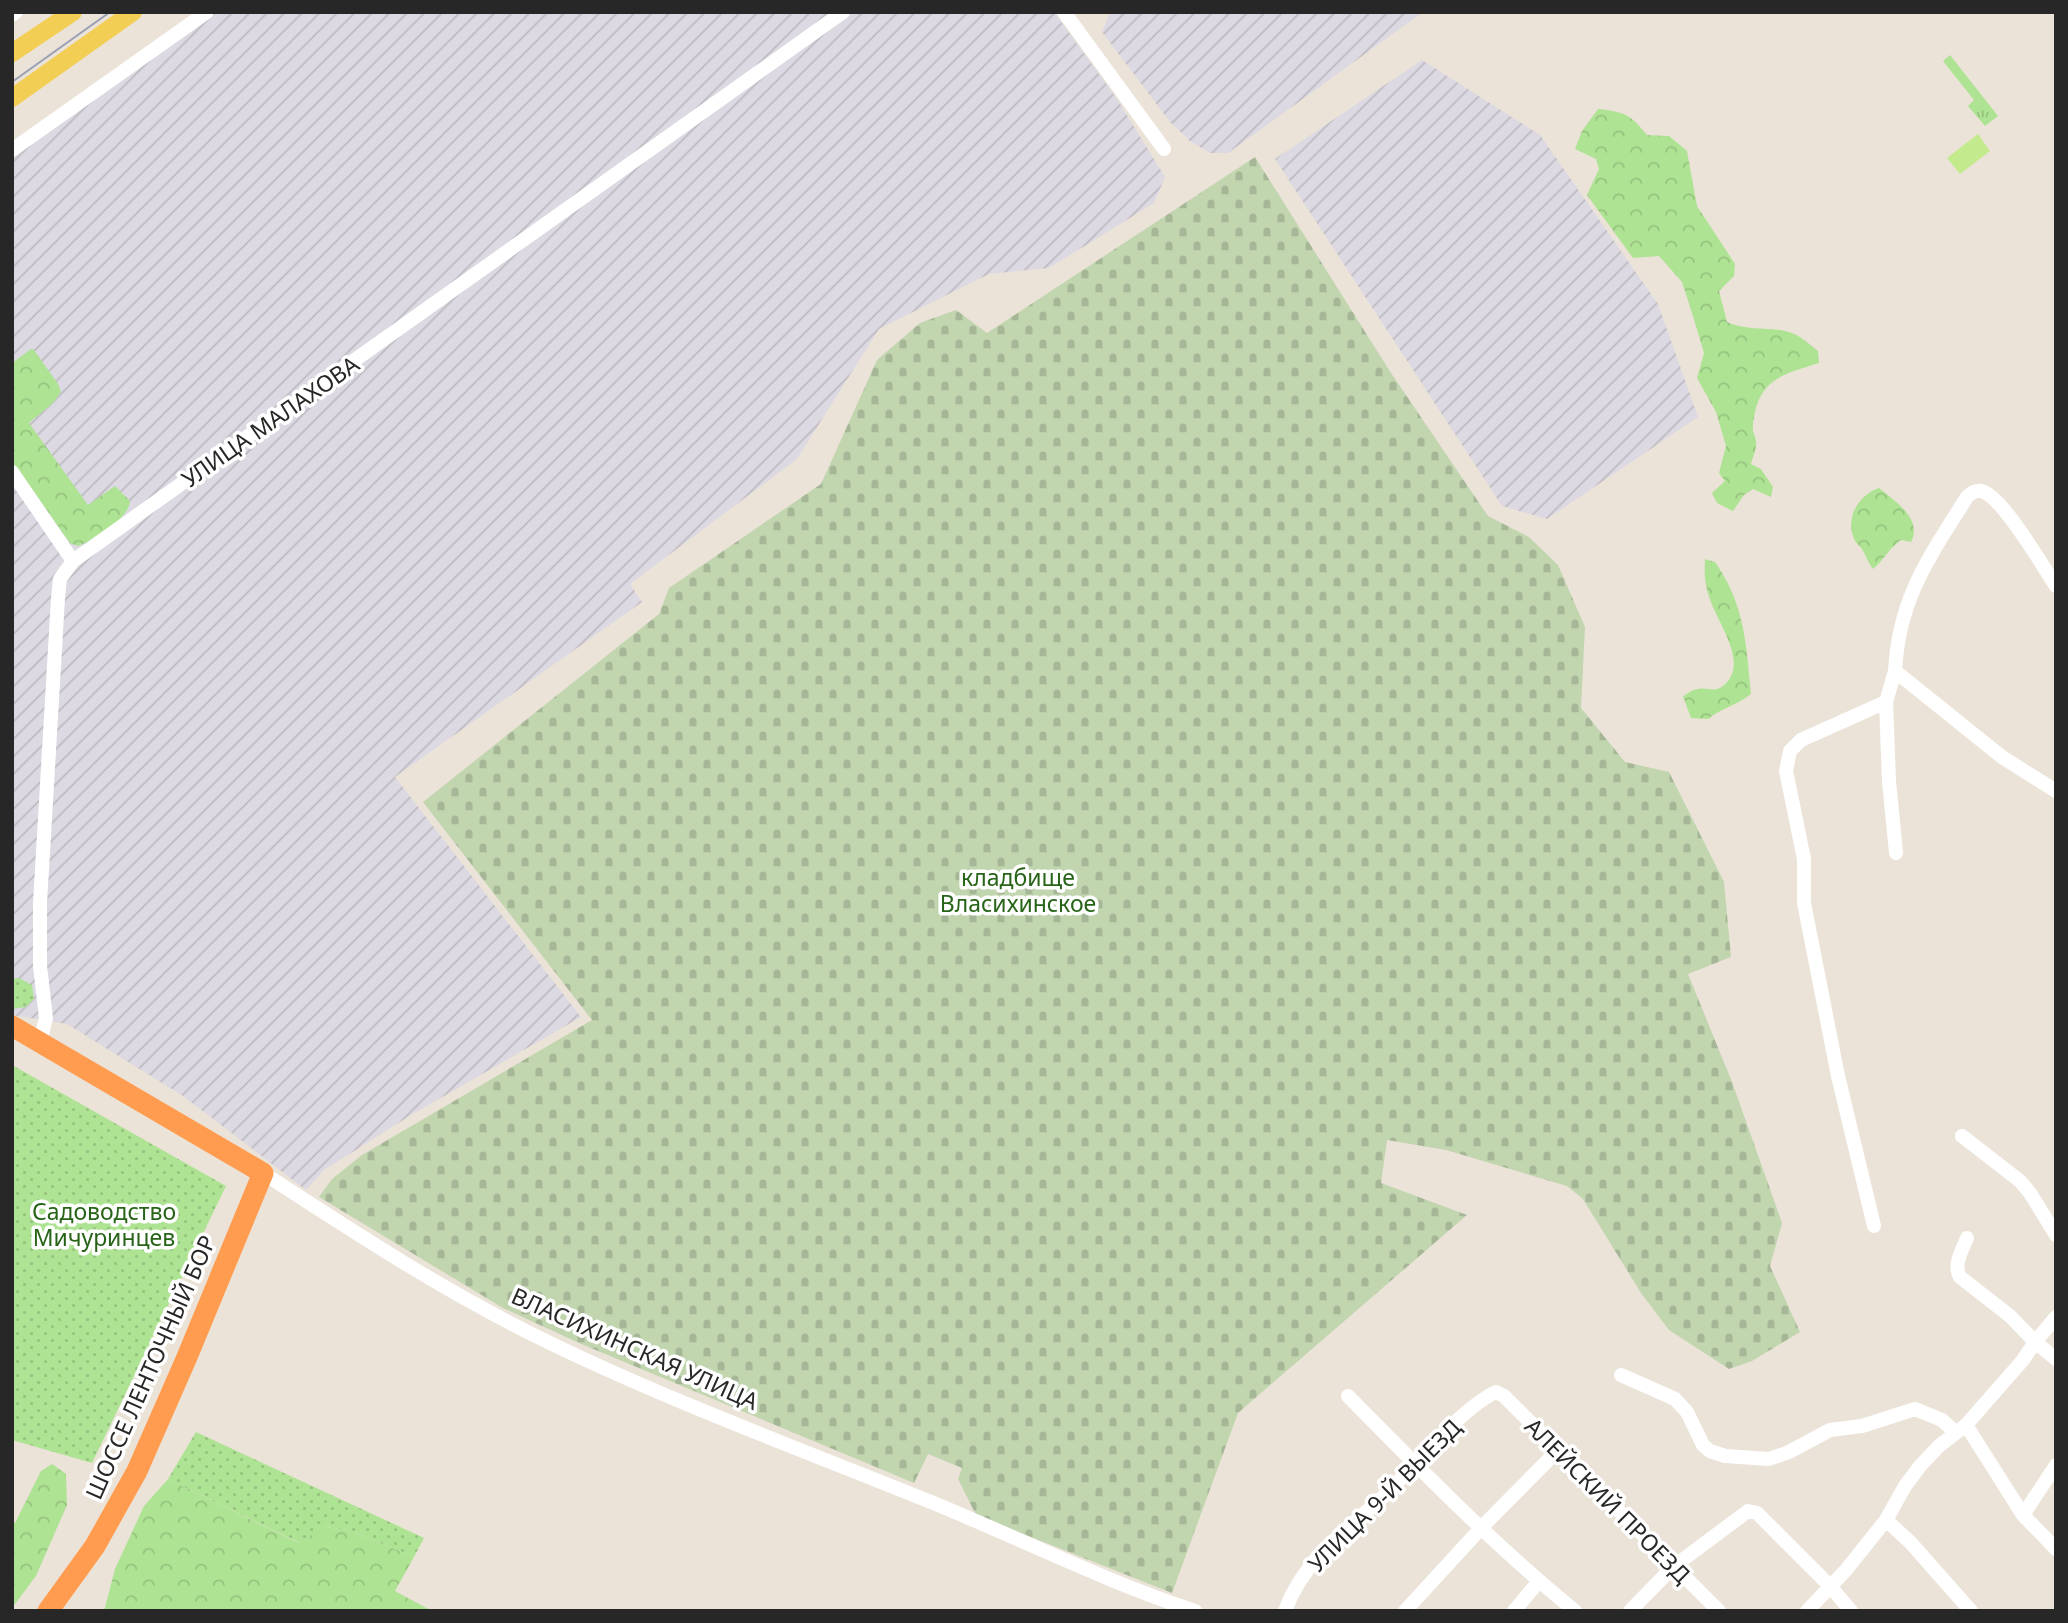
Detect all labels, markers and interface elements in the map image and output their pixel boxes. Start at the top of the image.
street label: УЛИЦА МАЛАХОВА [175,348,365,494]
park label: кладбище Власихинское [940,861,1096,919]
park label: Садоводство Мичуринцев [32,1195,176,1253]
street label: ШОССЕ ЛЕНТОЧНЫЙ БОР [77,1230,223,1504]
street label: ВЛАСИХИНСКАЯ УЛИЦА [507,1279,764,1417]
street label: АЛЕЙСКИЙ ПРОЕЗД [1518,1410,1698,1590]
street label: УЛИЦА 9-Й ВЫЕЗД [1300,1411,1468,1579]

